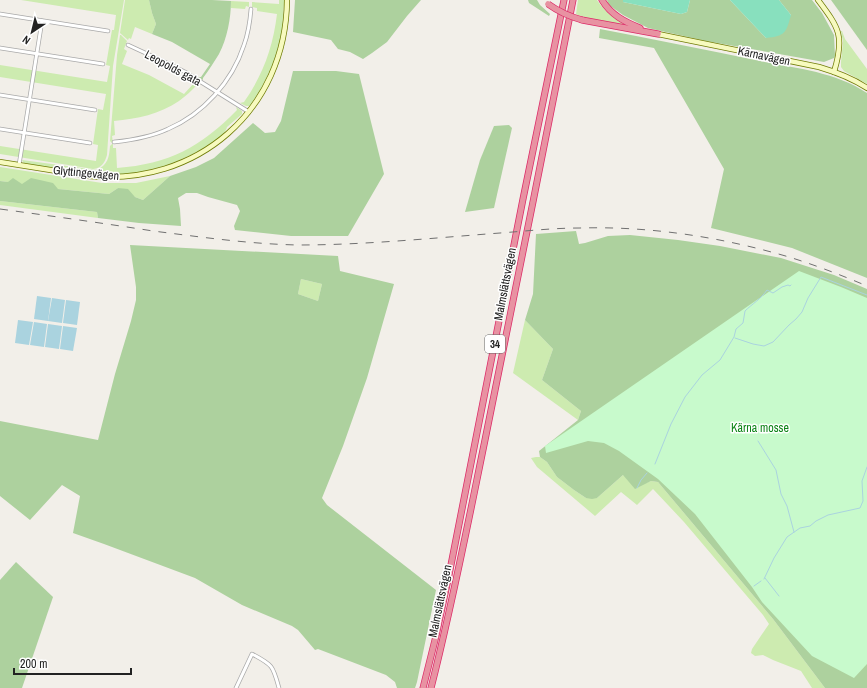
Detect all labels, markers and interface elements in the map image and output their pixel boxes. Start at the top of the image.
north arrow [12,12,52,52]
text: N [20,33,33,48]
street label: Kärnavägen [736,43,792,69]
street label: Leopolds gata [142,46,205,90]
street label: Glyttingevägen [52,162,120,184]
street label: Malmslättsvägen [490,246,520,322]
road number: 34 [485,335,505,353]
park label: Kärna mosse [731,420,789,436]
street label: Malmslättsvägen [424,563,456,639]
scale bar [14,650,131,676]
text: 200 m [20,656,47,672]

